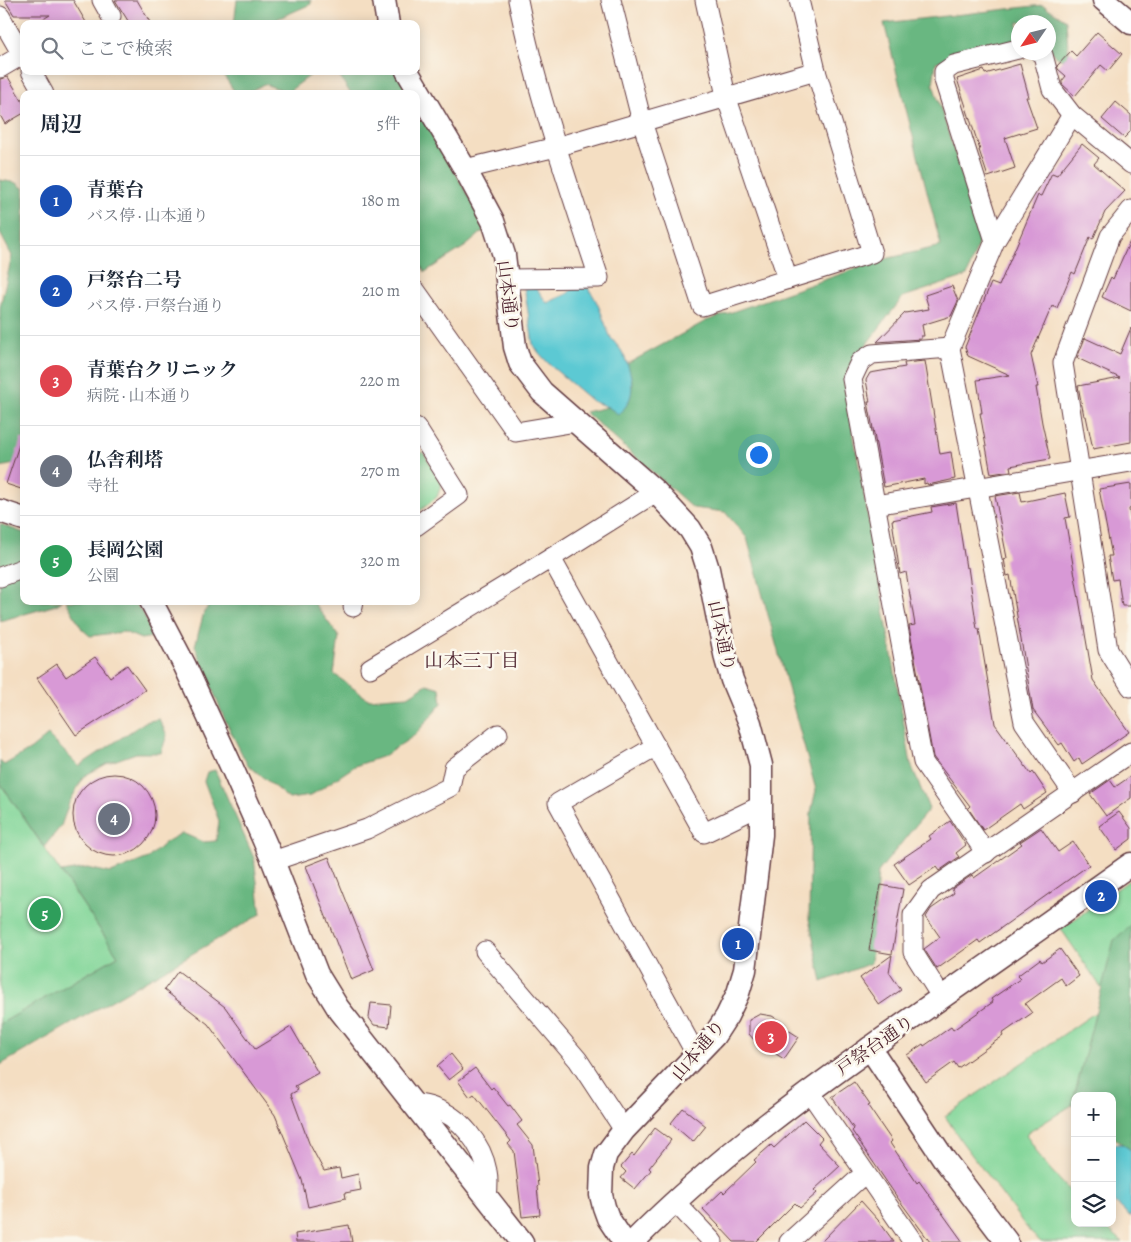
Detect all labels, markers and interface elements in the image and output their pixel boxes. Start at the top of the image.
north arrow [1011,15,1056,60]
search box [20,20,420,75]
icon: search [38,34,66,62]
text: ここで検索 [78,36,173,62]
text: 周辺 [40,110,82,138]
text: 5件 [377,113,400,135]
text: 青葉台 [87,177,144,203]
text: 1 [53,190,59,212]
text: 180 m [362,190,400,212]
text: バス停 · 山本通り [87,205,209,227]
street label: 山本通り [492,259,524,333]
text: 戸祭台二号 [87,267,182,293]
text: 2 [52,280,60,302]
text: 210 m [362,280,400,302]
text: バス停 · 戸祭台通り [87,295,225,317]
text: 青葉台クリニック [87,357,238,383]
text: 3 [53,370,59,392]
text: 220 m [360,370,400,392]
text: 病院 · 山本通り [87,385,193,407]
your location [746,442,772,468]
text: 仏舎利塔 [87,447,163,473]
text: 4 [52,460,60,482]
text: 270 m [361,460,400,482]
text: 寺社 [87,475,119,497]
text: 長岡公園 [87,537,163,563]
text: 5 [53,550,59,572]
text: 320 m [361,550,400,572]
text: 公園 [87,565,119,587]
street label: 山本通り [703,598,741,674]
district label: 山本三丁目 [424,648,520,674]
pin: 4 [98,800,130,838]
pin: 2 [1085,877,1117,915]
pin: 5 [29,895,61,933]
pin: 1 [722,925,754,963]
street label: 戸祭台通り [831,1009,919,1081]
street label: 山本通り [666,1015,730,1085]
pin: 3 [755,1018,787,1056]
map controls [1071,1092,1116,1227]
button: + [1071,1092,1116,1137]
button: − [1071,1137,1116,1182]
button: layers [1071,1182,1116,1227]

